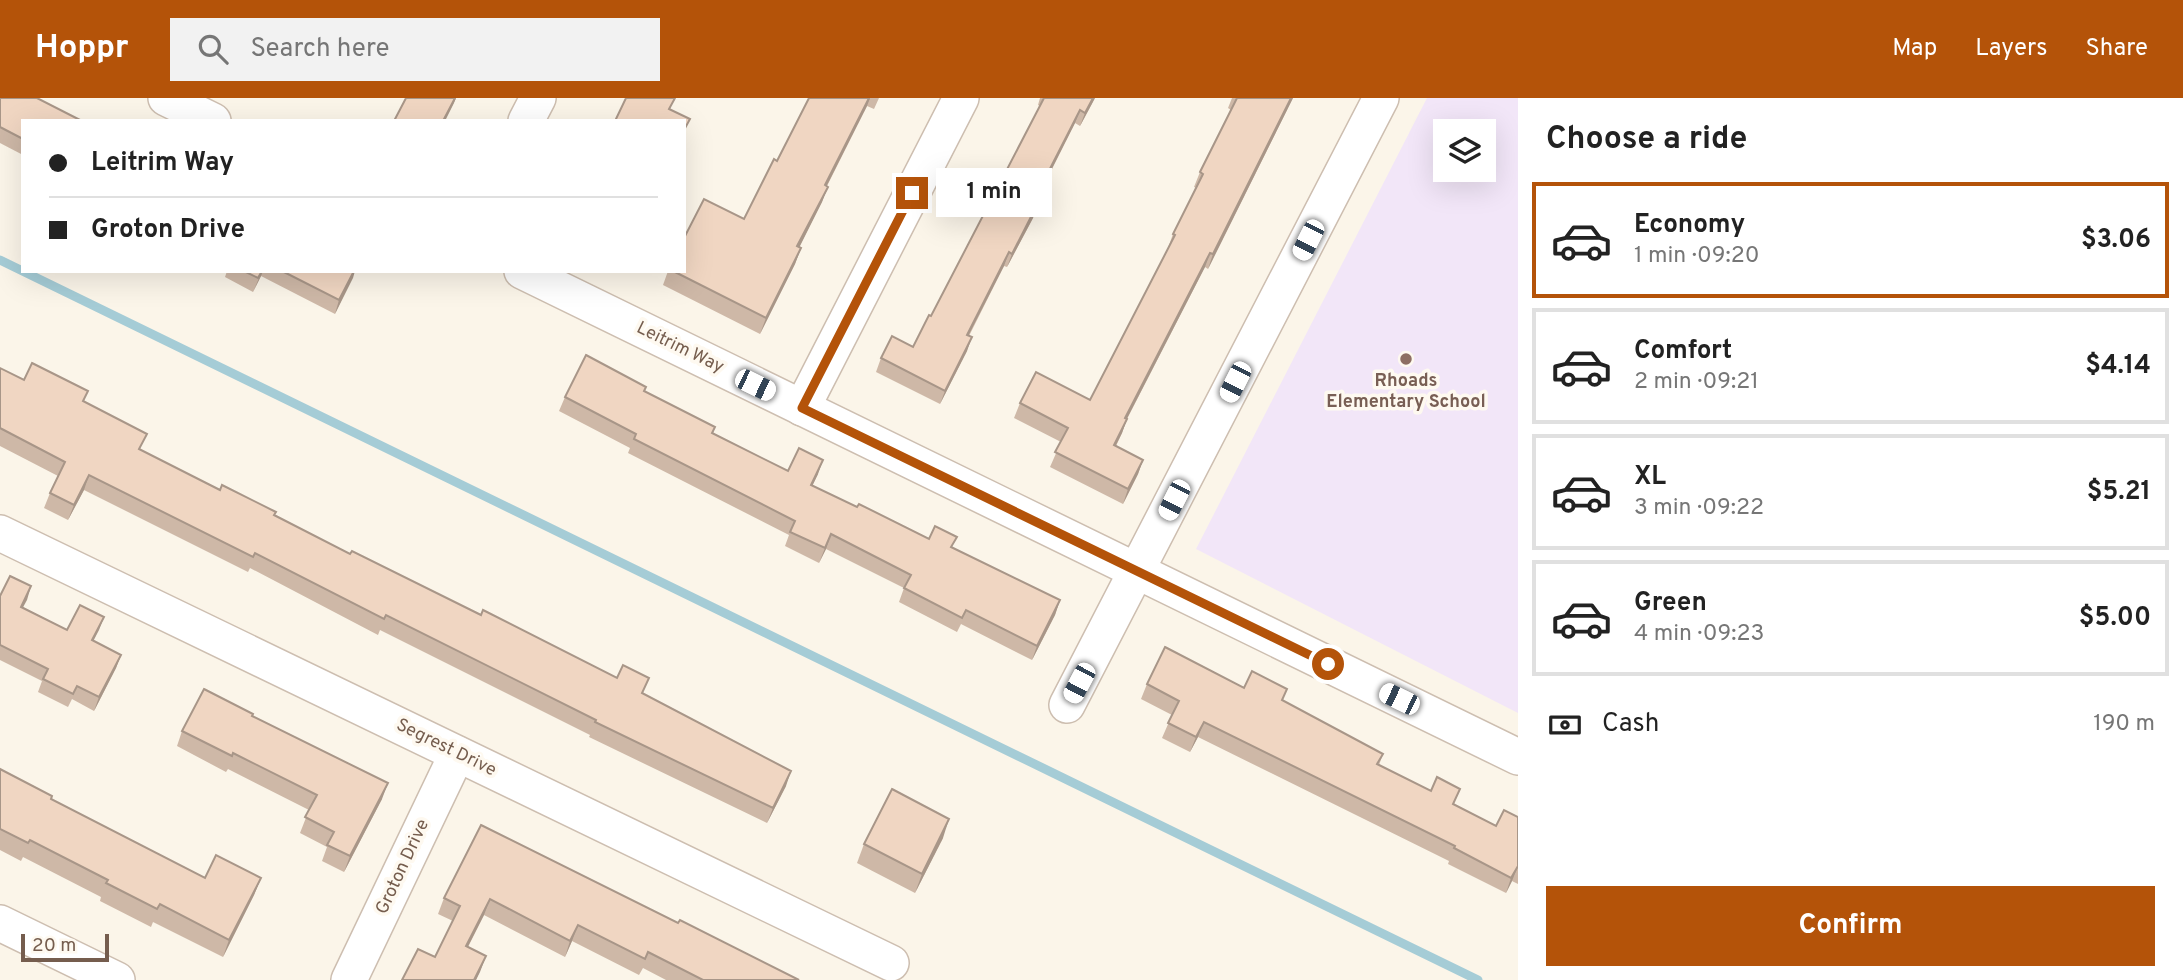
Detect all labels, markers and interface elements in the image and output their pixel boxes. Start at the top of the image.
search box [170,18,660,81]
text: Hoppr [35,28,128,70]
icon: search [194,30,232,68]
text: Search here [250,33,389,66]
text: Map [1892,34,1937,64]
text: Layers [1975,34,2047,64]
text: Share [2085,34,2148,64]
map controls [1433,119,1496,182]
button: layers [1433,119,1496,182]
text: Choose a ride [1546,120,1747,160]
text: Leitrim Way [91,147,234,180]
callout: 1 min [936,168,1052,217]
route end [896,177,928,209]
text: 1 min [966,178,1022,207]
icon: car [1550,209,1613,272]
text: Economy [1634,209,1745,242]
text: Groton Drive [91,214,245,247]
car [1290,217,1327,263]
text: $3.06 [2081,224,2151,257]
text: 1 min · 09:20 [1634,242,1760,271]
street label: Leitrim Way [632,317,728,379]
icon: car [1550,335,1613,398]
text: Comfort [1634,335,1732,368]
text: $4.14 [2085,350,2151,383]
marker: Rhoads Elementary School [1398,351,1414,367]
car [1217,359,1254,405]
car [732,366,779,404]
text: 2 min · 09:21 [1634,368,1759,397]
place label: Rhoads Elementary School [1326,370,1486,414]
icon: car [1550,461,1613,524]
text: XL [1634,461,1666,494]
text: $5.21 [2087,476,2151,509]
car [1156,477,1193,523]
text: 3 min · 09:22 [1634,494,1764,523]
icon: car [1550,587,1613,650]
text: Green [1634,587,1707,620]
text: $5.00 [2079,602,2151,635]
text: 4 min · 09:23 [1634,620,1764,649]
route start [1312,648,1344,680]
car [1060,660,1099,706]
car [1376,680,1423,718]
icon: cash [1546,706,1584,744]
text: Cash [1602,708,1659,741]
text: 190 m [2093,710,2155,739]
street label: Segrest Drive [392,714,500,782]
street label: Groton Drive [371,816,435,918]
button: Confirm [1546,886,2155,966]
scale bar [21,931,108,963]
text: 20 m [32,934,76,958]

